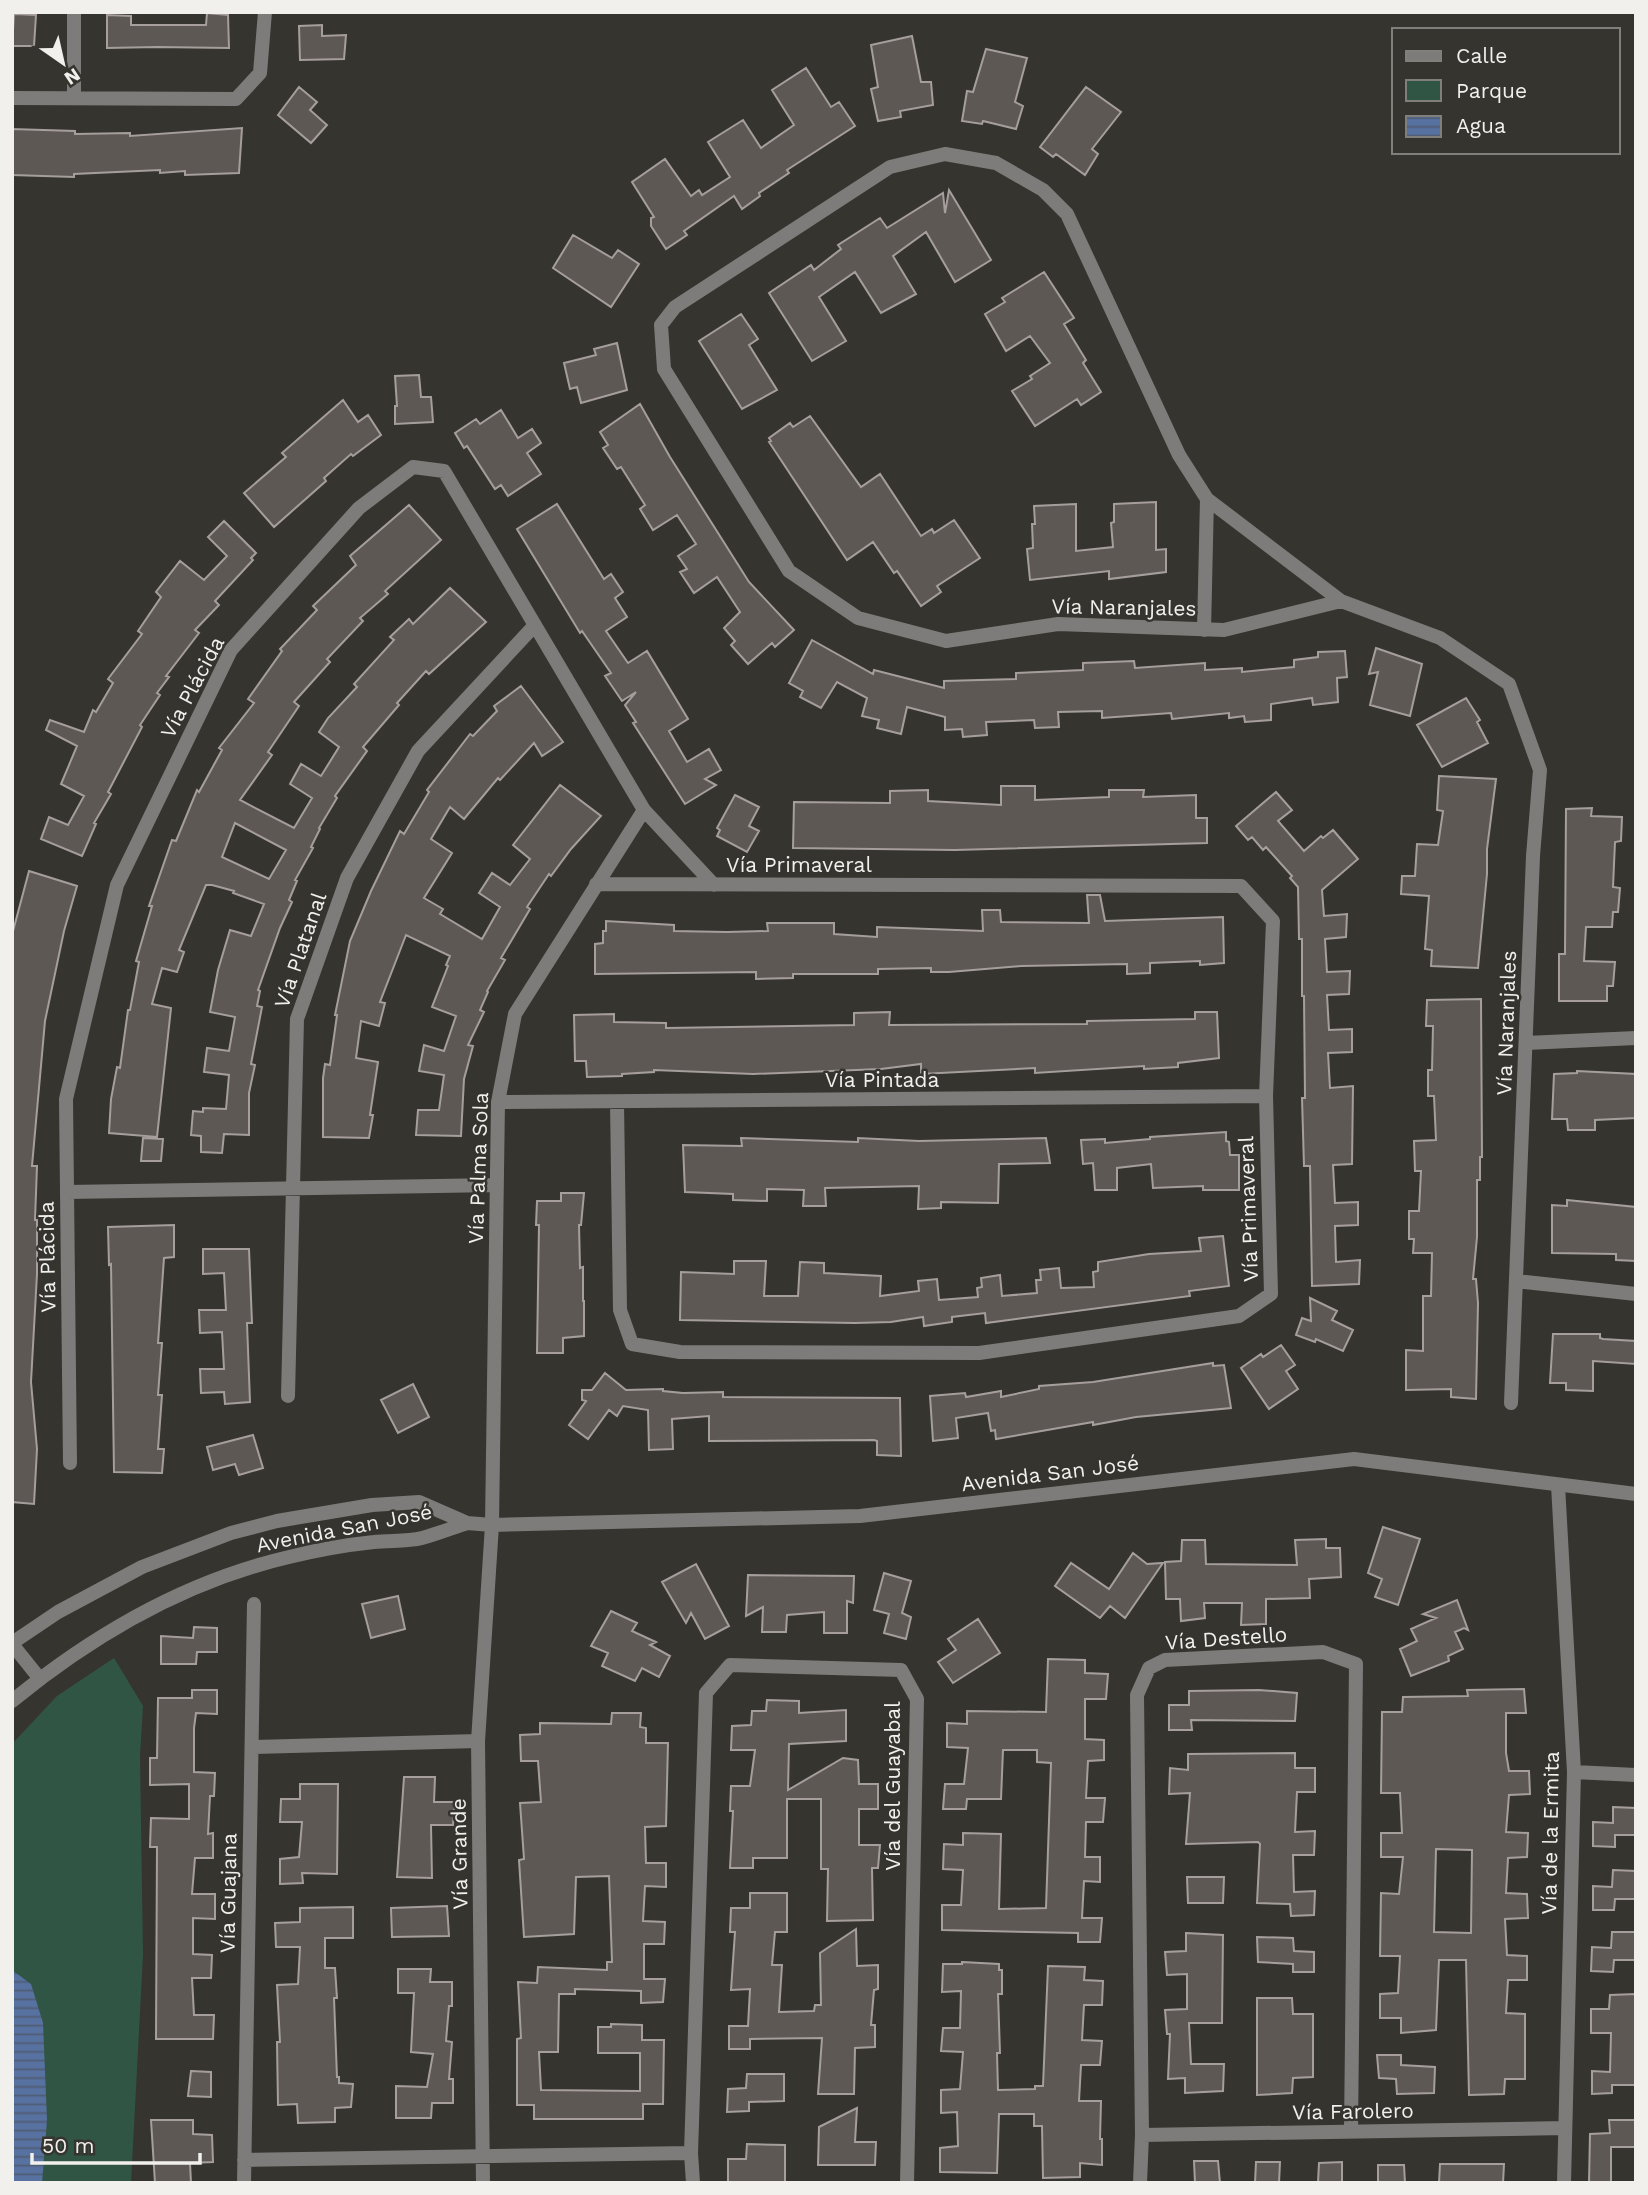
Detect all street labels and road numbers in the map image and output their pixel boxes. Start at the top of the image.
street label: Vía Naranjales [1051,593,1197,621]
street label: Vía Plácida [155,632,229,742]
street label: Vía Primaveral [726,852,873,877]
street label: Vía Platanal [269,888,332,1011]
street label: Vía Naranjales [1491,950,1521,1096]
street label: Vía Pintada [825,1067,939,1092]
street label: Vía Palma Sola [463,1092,493,1244]
street label: Vía Primaveral [1233,1135,1263,1282]
street label: Vía Plácida [34,1201,60,1313]
street label: Avenida San José [960,1450,1140,1496]
street label: Avenida San José [254,1499,434,1557]
street label: Vía Destello [1164,1621,1288,1655]
street label: Vía del Guayabal [880,1701,905,1871]
street label: Vía de la Ermita [1536,1751,1564,1915]
street label: Vía Grande [446,1798,472,1910]
street label: Vía Guajana [214,1833,242,1953]
street label: Vía Farolero [1292,2097,1414,2125]

